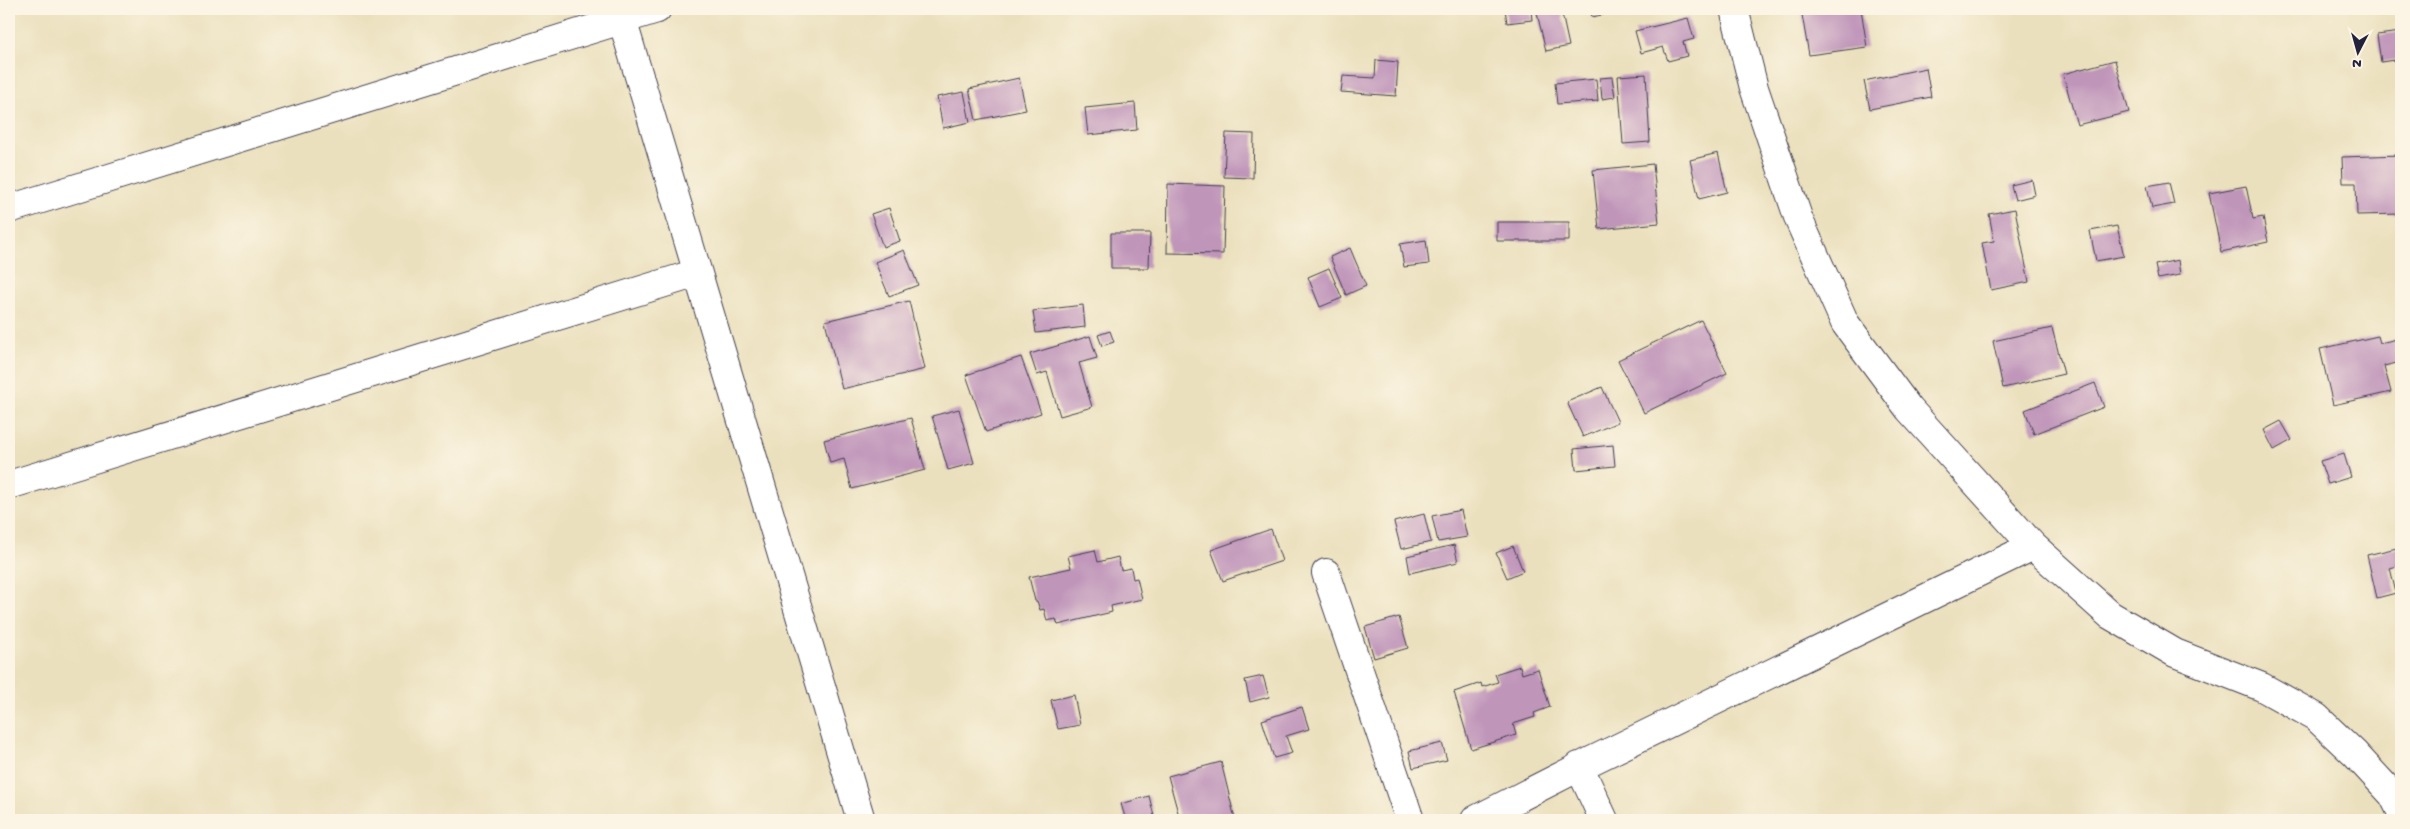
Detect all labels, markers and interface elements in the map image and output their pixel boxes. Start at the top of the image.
north arrow [2332,28,2382,78]
text: N [2351,54,2362,71]

